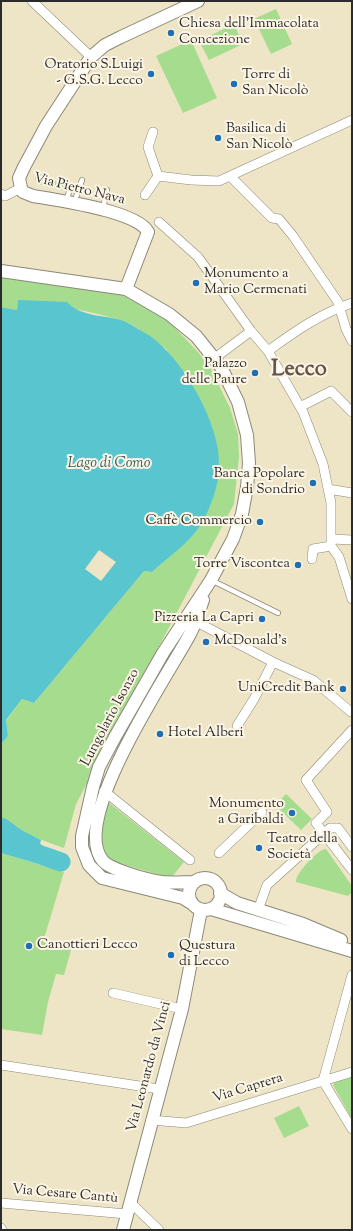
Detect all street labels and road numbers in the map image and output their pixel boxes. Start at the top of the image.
street label: Via Pietro Nava [31,171,127,209]
street label: Lungolario Isonzo [78,666,144,770]
street label: Via Leonardo da Vinci [124,1000,176,1134]
street label: Via Caprera [211,1070,285,1108]
street label: Via Cesare Cantù [11,1182,119,1208]

